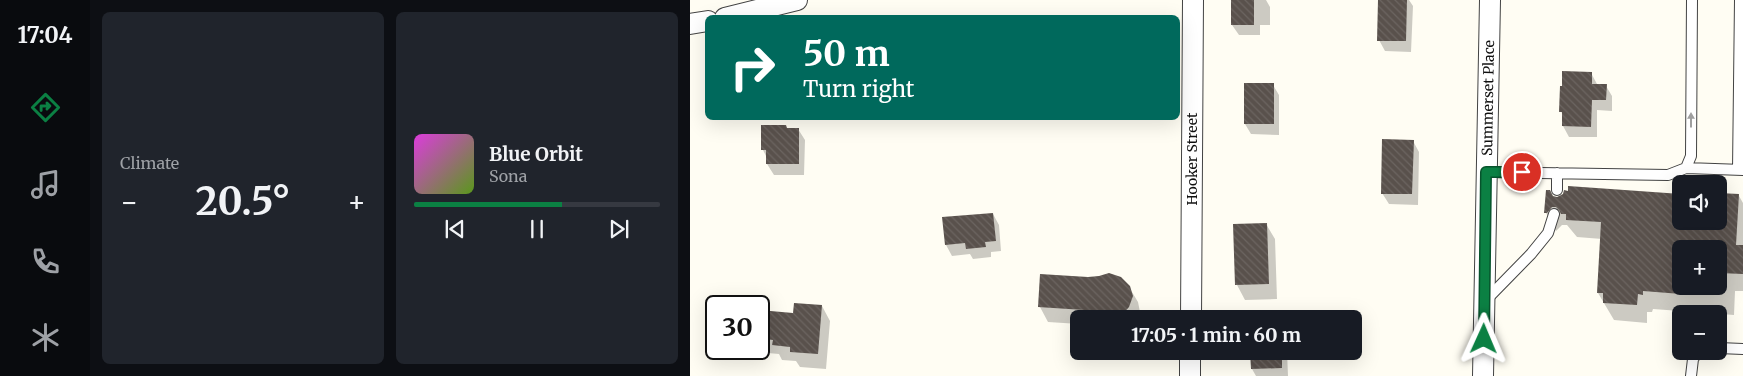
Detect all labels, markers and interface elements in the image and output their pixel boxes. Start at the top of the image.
text: 17:04 [18,21,72,49]
text: 50 m [803,32,890,76]
icon: right [720,35,785,100]
street label: Summerset Place [1478,40,1498,156]
text: Turn right [803,75,914,103]
icon: directions [28,90,63,125]
street label: Hooker Street [1183,112,1201,206]
one-way arrow [1688,112,1696,128]
text: Blue Orbit [489,142,583,166]
pin [1501,151,1543,193]
text: Climate [120,153,179,173]
icon: arrive [1508,158,1536,186]
text: Sona [489,166,527,186]
icon: music [28,167,63,202]
map controls [1672,175,1727,360]
button: sound [1672,175,1727,230]
text: 20.5° [196,178,290,225]
text: − [120,184,139,220]
text: + [347,184,366,220]
icon: previous [441,215,469,243]
icon: pause [523,215,551,243]
icon: next [605,215,633,243]
button: + [1672,240,1727,295]
icon: phone [28,244,63,279]
speed limit sign: 30 [705,295,770,360]
button: − [1672,305,1727,360]
position arrow [1457,312,1509,364]
icon: climate [28,320,63,355]
text: 17:05 · 1 min · 60 m [1131,323,1301,347]

